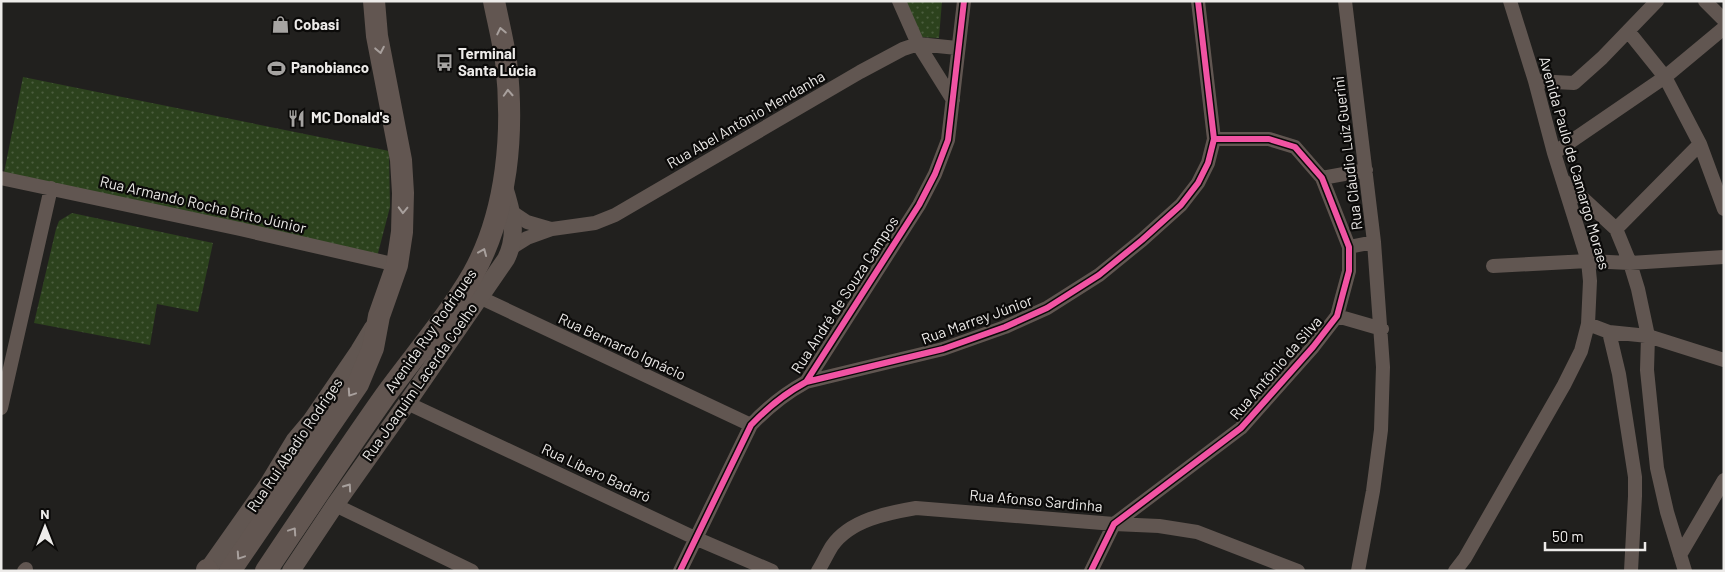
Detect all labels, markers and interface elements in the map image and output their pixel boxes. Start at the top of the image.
shop icon: Cobasi [270,15,290,35]
place label: Cobasi [294,15,339,33]
one-way arrow [496,26,506,35]
place label: Terminal Santa Lúcia [458,44,536,79]
one-way arrow [374,45,384,54]
bus stop icon: Terminal Santa Lúcia [434,53,454,73]
street label: Avenida Paulo de Camargo Moraes [1536,54,1614,271]
sports icon: Panobianco [267,58,287,78]
place label: Panobianco [291,58,369,76]
street label: Rua Abel Antônio Mendanha [663,66,828,172]
street label: Rua Cláudio Luíz Guerini [1329,75,1365,231]
one-way arrow [503,89,514,97]
restaurant icon: MC Donald's [287,108,307,128]
place label: MC Donald's [311,108,390,126]
street label: Rua Armando Rocha Brito Júnior [98,172,309,237]
one-way arrow [397,206,408,214]
street label: Rua André de Souza Campos [787,213,902,376]
one-way arrow [477,248,488,257]
street label: Avenida Ruy Rodrigues [381,265,480,396]
street label: Rua Marrey Júnior [919,290,1035,348]
street label: Rua Joaquim Lacerda Coelho [358,299,481,464]
street label: Rua Bernardo Ignácio [556,309,689,384]
street label: Rua Antônio da Silva [1225,312,1325,423]
street label: Rua Rui Abadio Rodriges [243,374,346,515]
one-way arrow [348,387,357,397]
street label: Rua Líbero Badaró [539,439,654,505]
one-way arrow [342,483,351,493]
street label: Rua Afonso Sardinha [969,485,1103,515]
north arrow [20,502,70,552]
text: N [40,505,50,522]
scale bar [1545,520,1645,552]
one-way arrow [287,527,296,536]
text: 50 m [1552,527,1584,545]
one-way arrow [237,550,246,560]

